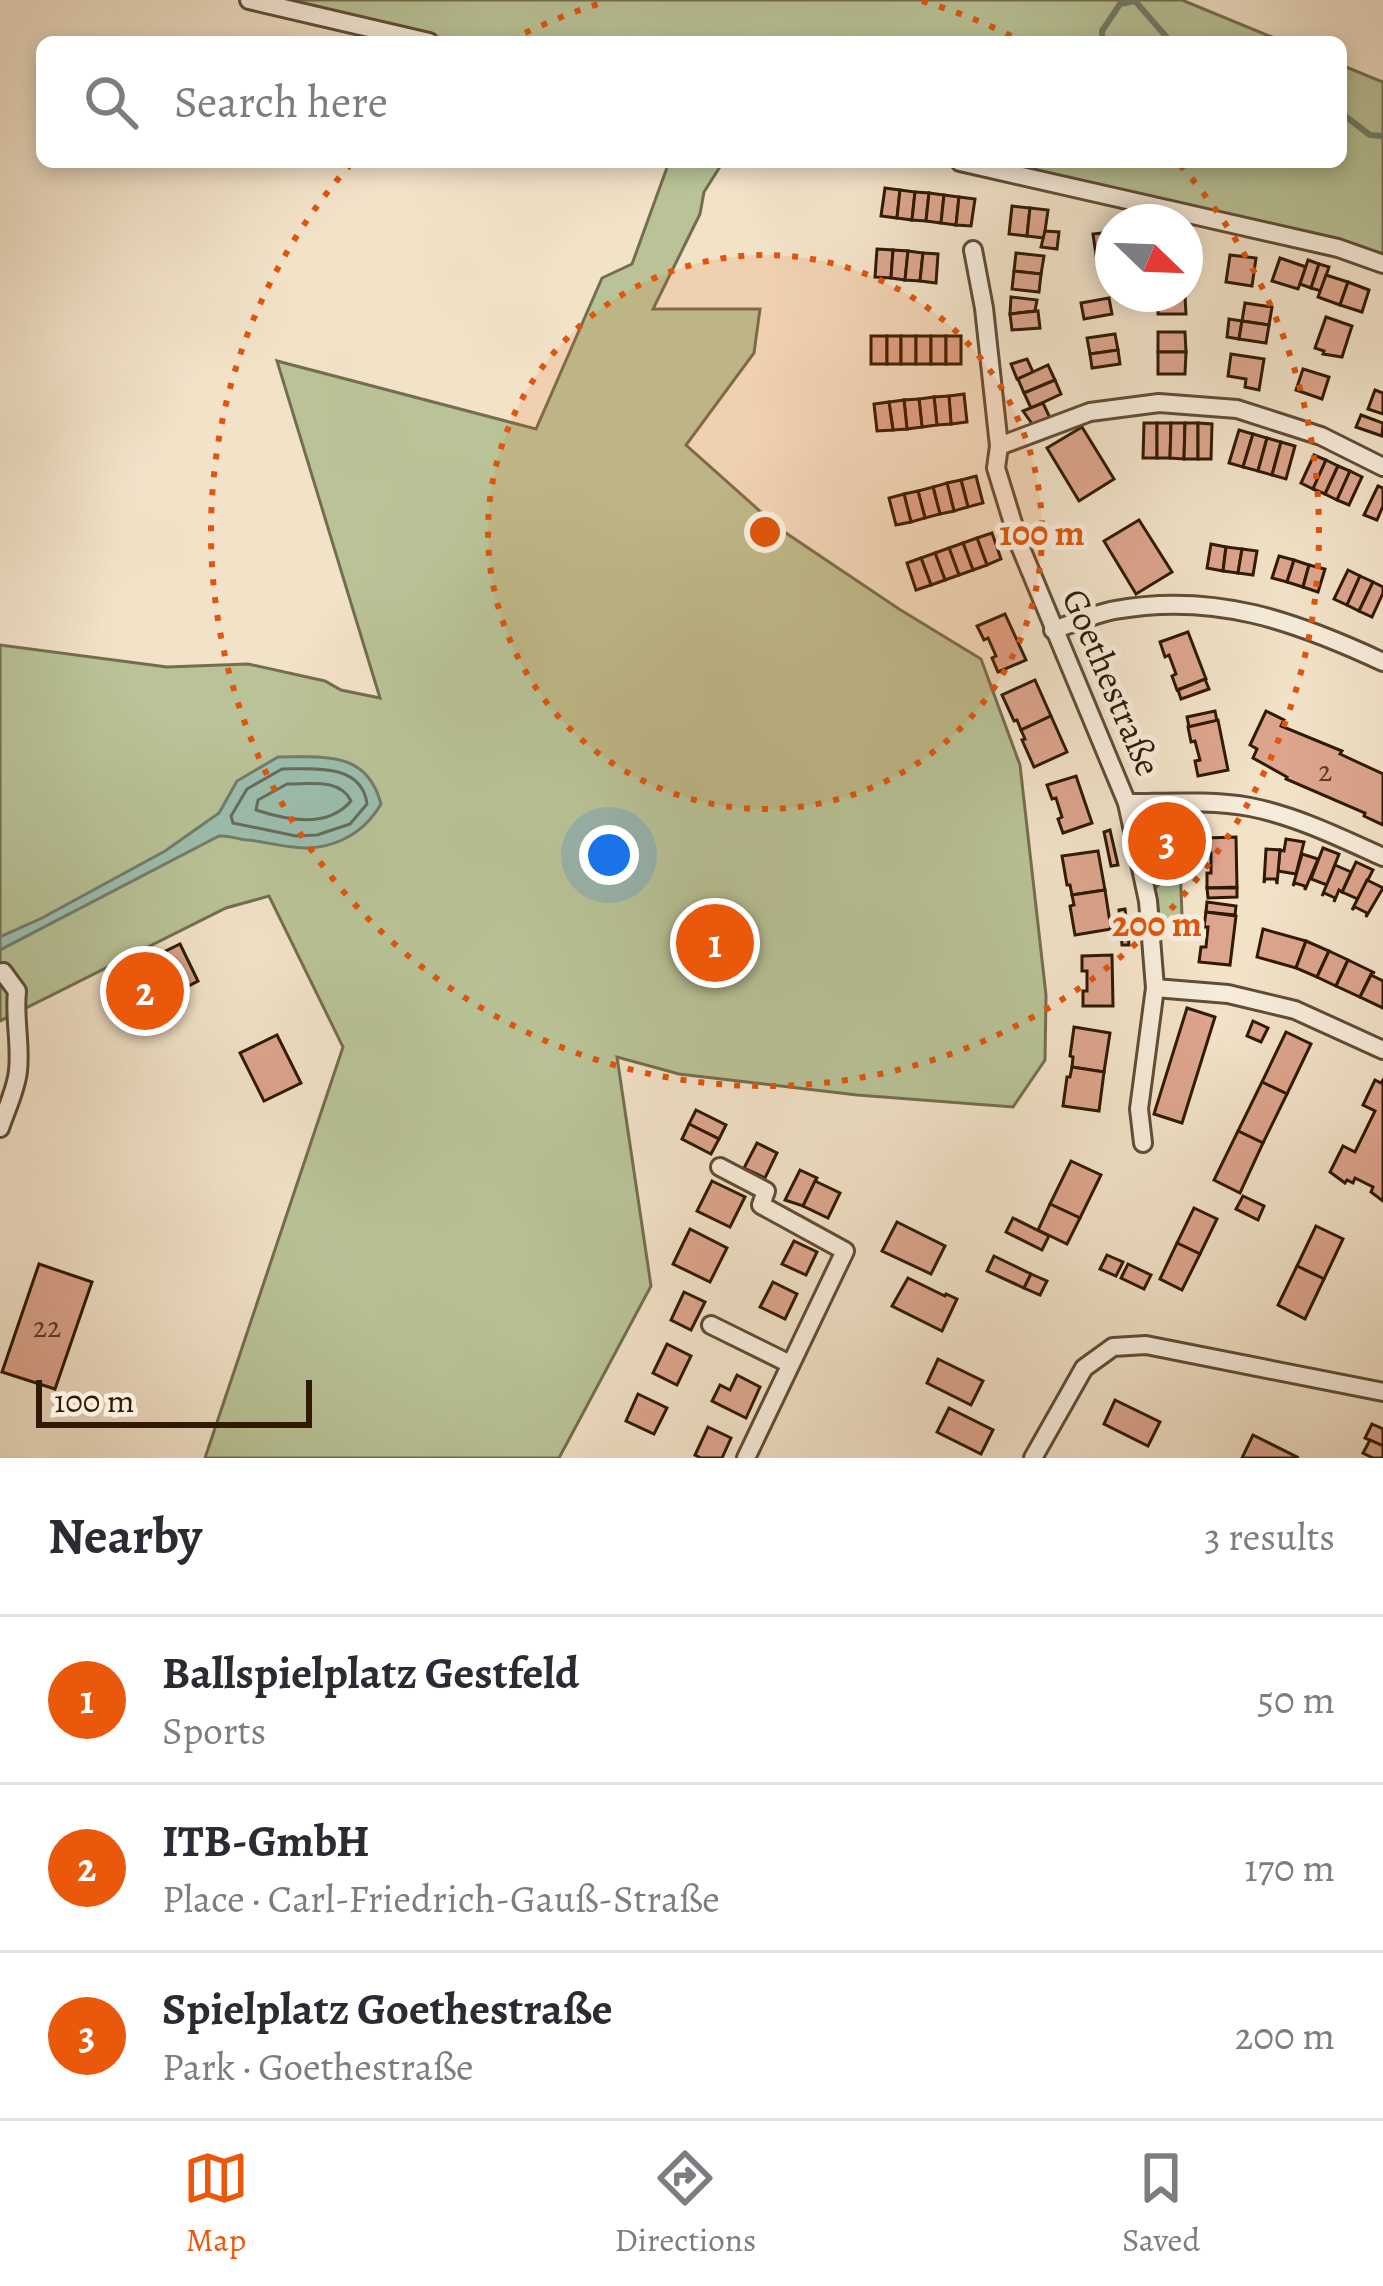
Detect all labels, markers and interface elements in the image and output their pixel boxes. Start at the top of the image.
search box [36,36,1347,168]
icon: search [78,69,144,135]
text: Search here [174,71,388,133]
north arrow [1095,204,1203,312]
text: 100 m [999,508,1085,557]
centre of rings [744,511,786,553]
street label: Goethestraße [1051,581,1173,783]
house number: 2 [1318,751,1332,791]
pin: 3 [1128,796,1206,886]
your location [579,825,639,885]
pin: 1 [676,898,754,988]
text: 200 m [1112,899,1202,948]
pin: 2 [106,946,184,1036]
house number: 22 [33,1307,61,1347]
scale bar [36,1374,312,1427]
text: 100 m [54,1378,134,1423]
text: Nearby [48,1501,202,1571]
text: 3 results [1204,1510,1335,1563]
text: Ballspielplatz Gestfeld [162,1642,579,1704]
text: 1 [80,1673,94,1726]
text: 50 m [1257,1673,1335,1726]
text: Sports [162,1704,266,1757]
text: ITB-GmbH [162,1810,370,1872]
text: 2 [78,1841,96,1894]
text: 170 m [1244,1841,1335,1894]
text: Place · Carl-Friedrich-Gauß-Straße [162,1872,720,1925]
text: Spielplatz Goethestraße [162,1978,613,2040]
text: 3 [79,2009,95,2062]
text: 200 m [1235,2009,1335,2062]
text: Park · Goethestraße [162,2040,473,2093]
tab: Map [183,2145,249,2262]
tab: Directions [615,2145,756,2262]
tab: Saved [1122,2145,1200,2262]

